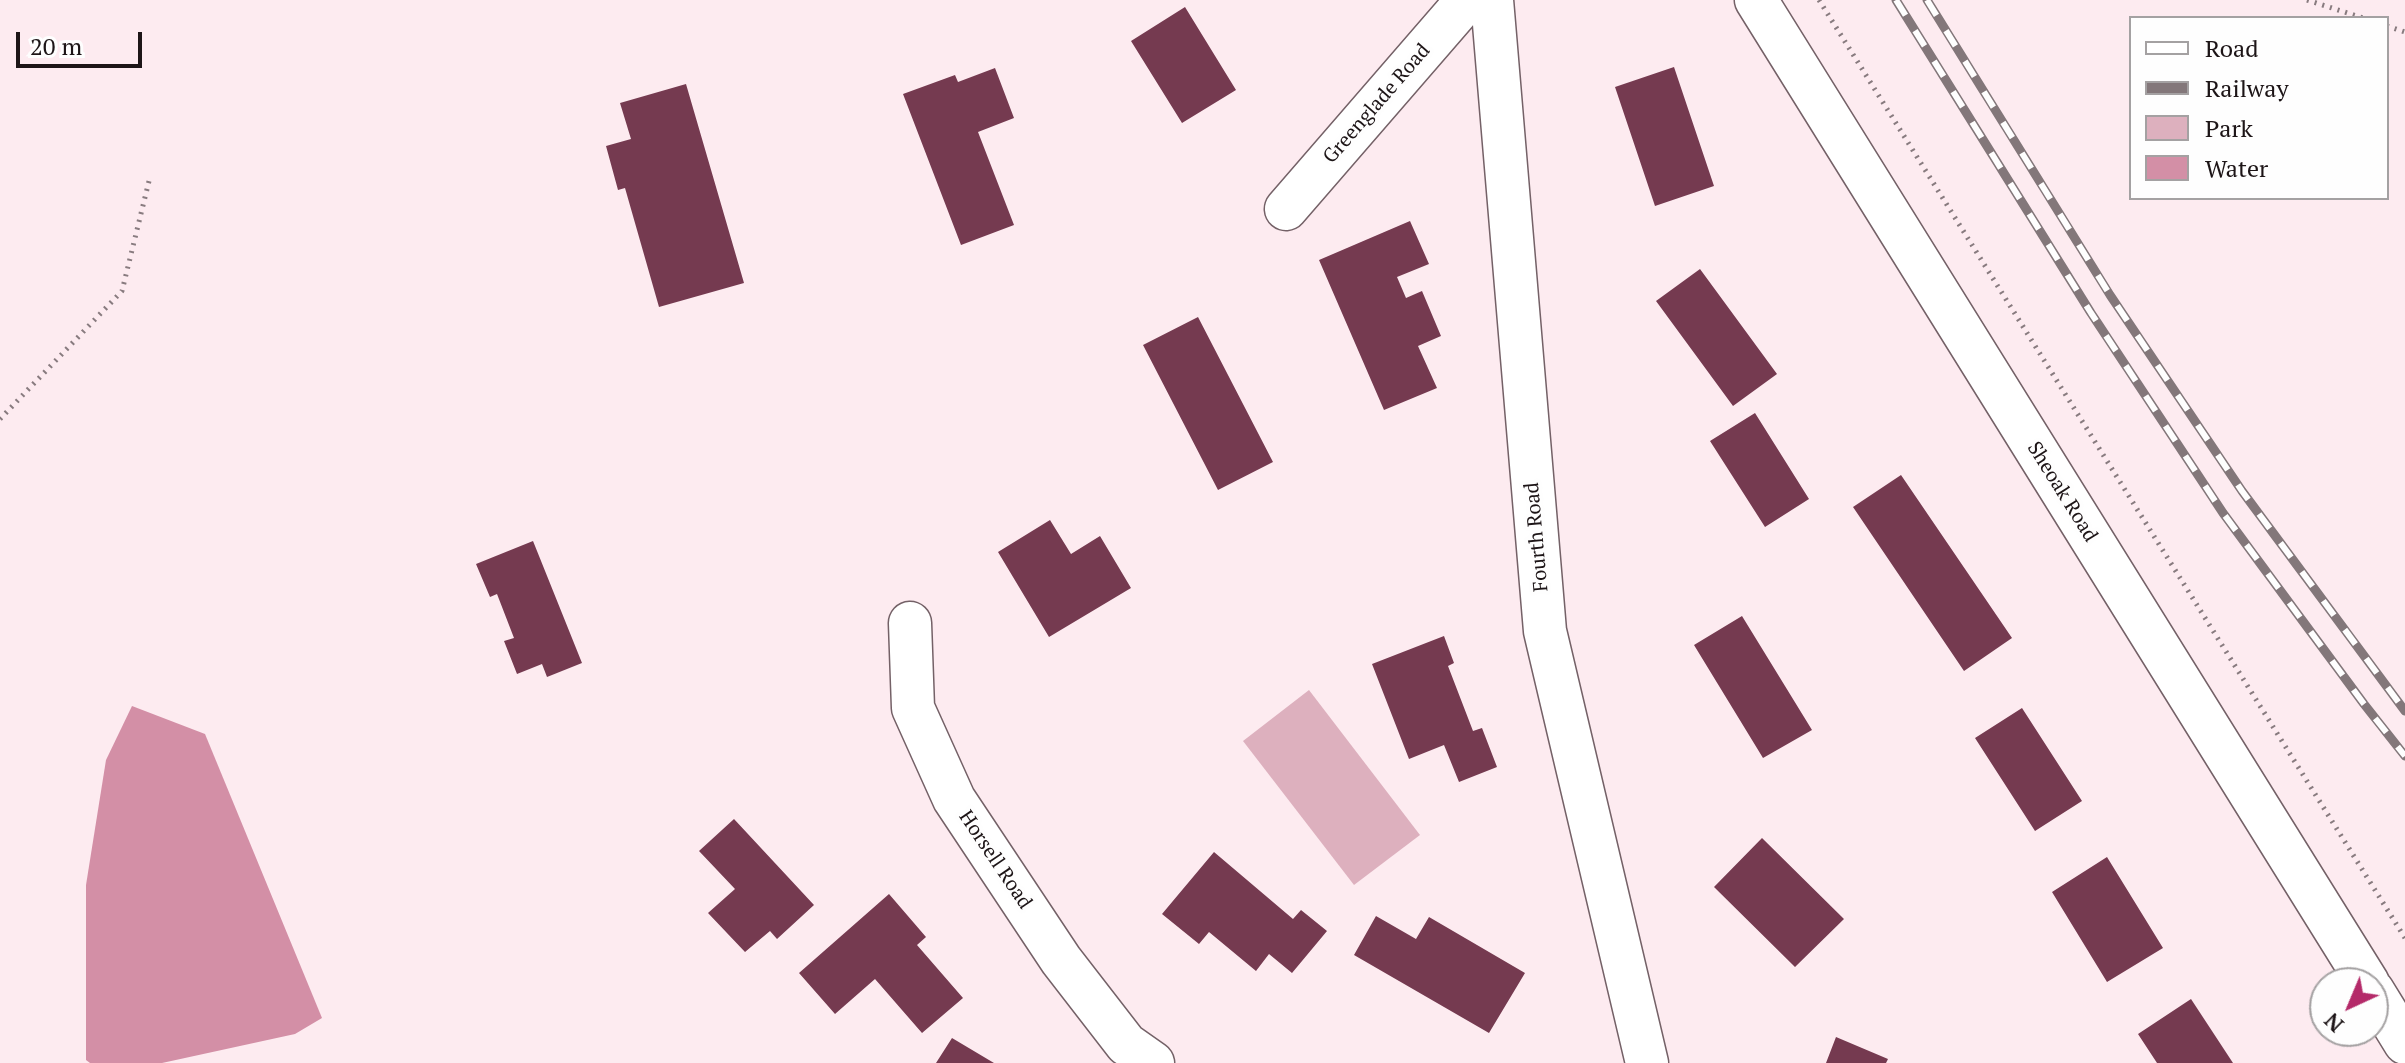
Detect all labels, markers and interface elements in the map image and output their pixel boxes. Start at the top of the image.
scale bar [20,16,146,66]
legend [2129,16,2389,200]
text: 20 m [30,30,82,62]
text: Road [2205,32,2259,64]
street label: Greenglade Road [1319,39,1435,169]
text: Railway [2205,72,2289,104]
text: Park [2205,112,2253,144]
text: Water [2205,152,2268,184]
street label: Sheoak Road [2022,438,2102,546]
street label: Fourth Road [1520,481,1554,593]
street label: Horsell Road [953,806,1037,914]
north arrow [2309,967,2389,1047]
text: N [2317,1007,2349,1039]

